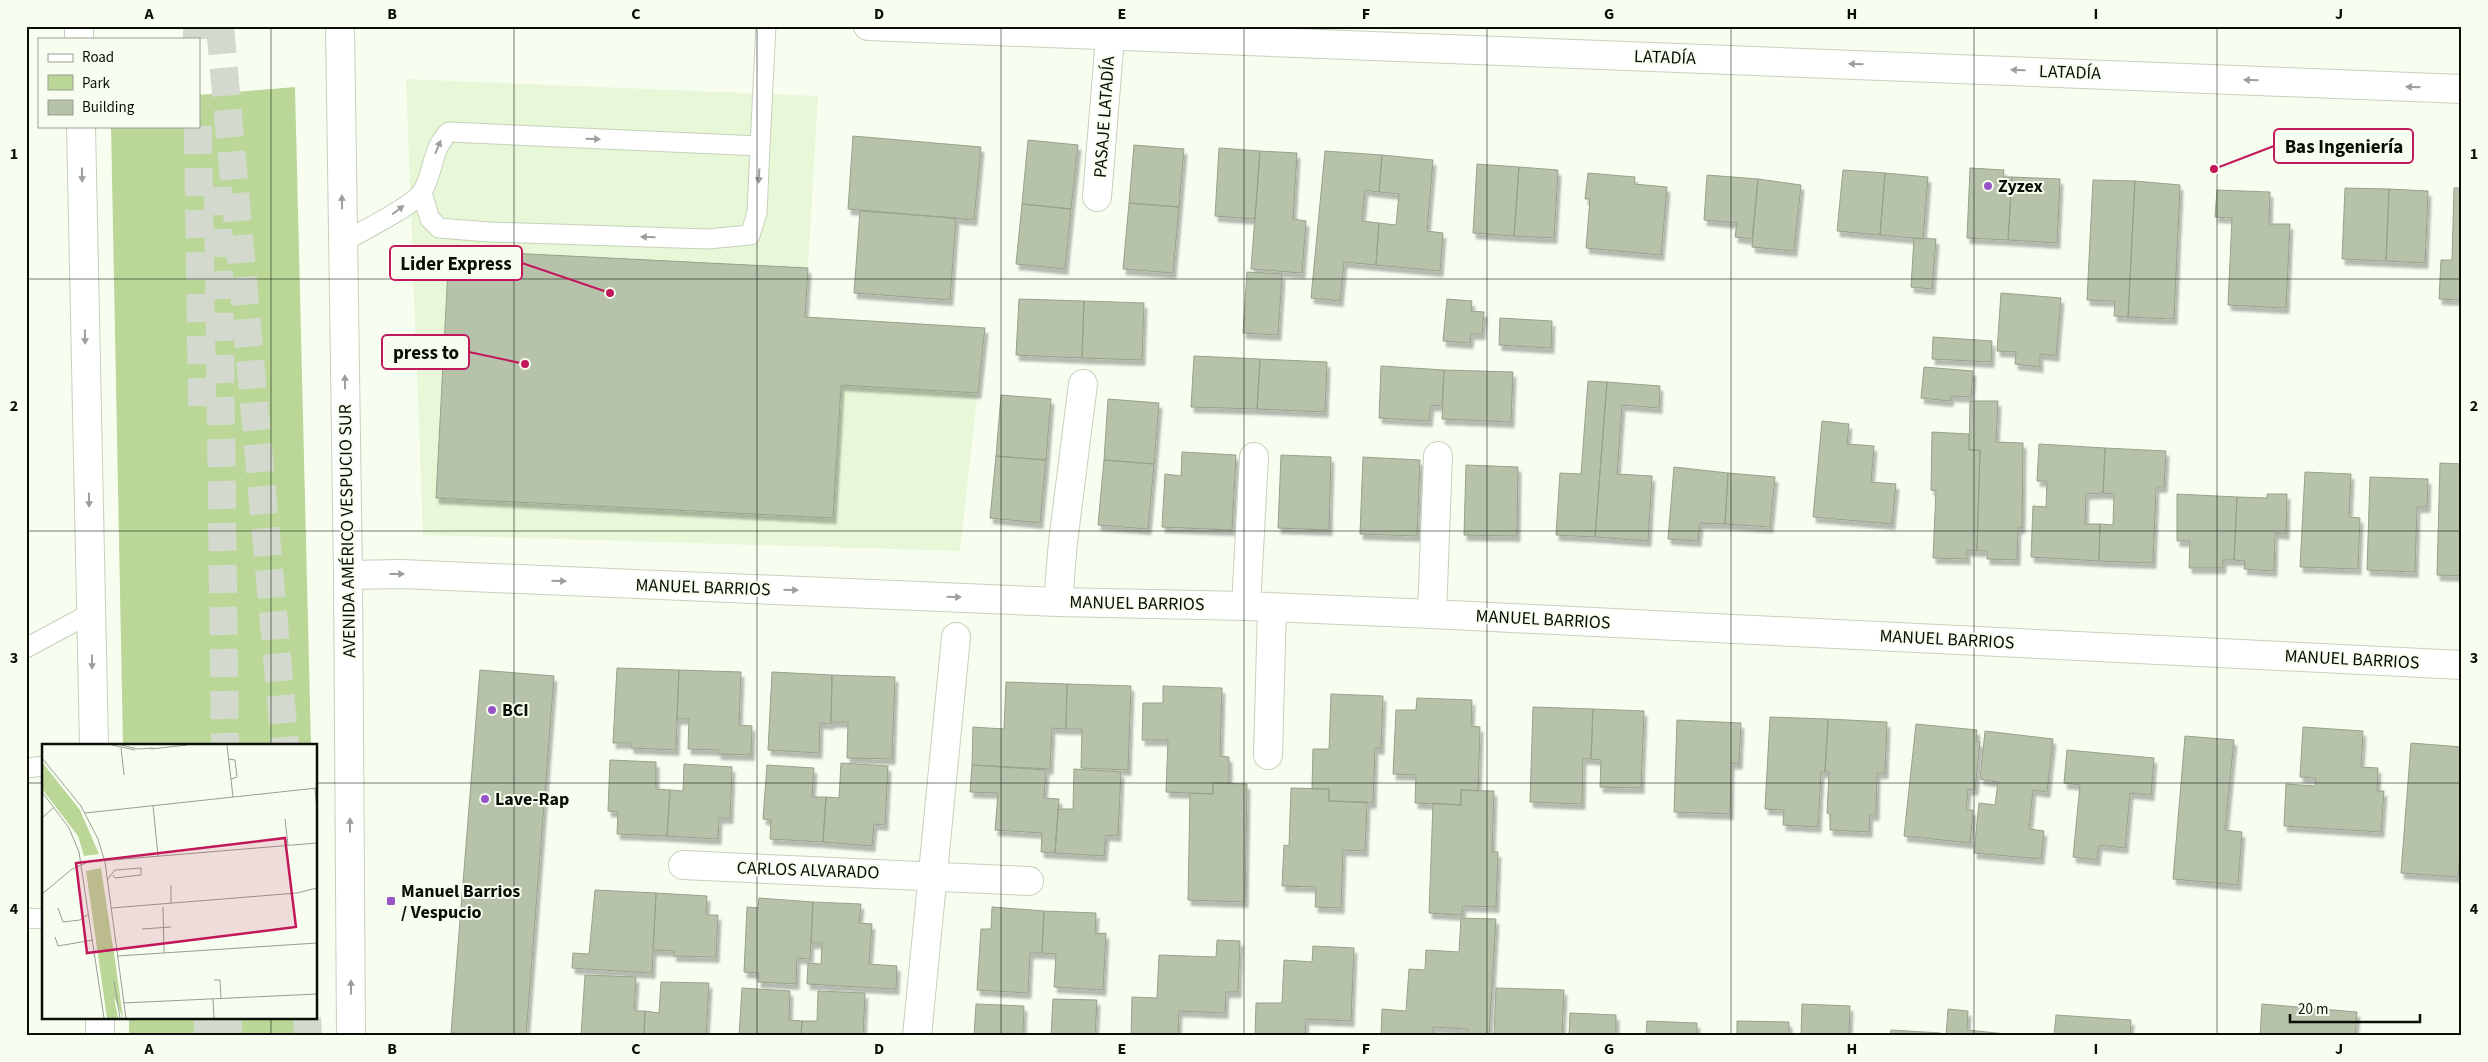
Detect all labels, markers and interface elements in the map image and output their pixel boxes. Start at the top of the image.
text: A [143,3,154,25]
text: B [387,3,397,25]
text: C [631,3,641,25]
text: D [874,3,884,25]
text: E [1118,3,1126,25]
text: F [1362,3,1370,25]
text: G [1604,3,1614,25]
text: H [1847,3,1857,25]
text: I [2094,3,2098,25]
text: J [2335,3,2343,25]
legend [38,38,200,128]
street label: LATADÍA [1634,44,1697,71]
text: Road [82,47,114,68]
street label: PASAJE LATADÍA [1088,55,1121,179]
street label: LATADÍA [2039,59,2102,86]
one-way arrow [1848,60,1864,68]
one-way arrow [2010,66,2026,74]
text: Park [82,73,111,94]
one-way arrow [2242,76,2258,84]
one-way arrow [2405,82,2421,90]
text: Building [82,97,135,118]
callout: Bas Ingeniería [2274,129,2413,163]
text: Bas Ingeniería [2285,134,2403,161]
one-way arrow [585,135,601,143]
one-way arrow [435,140,443,154]
text: 1 [10,143,18,165]
text: 1 [2470,143,2478,165]
one-way arrow [78,167,86,183]
one-way arrow [754,168,762,184]
place label: Zyzex [1998,174,2043,199]
marker: Zyzex [1982,180,1994,192]
one-way arrow [338,194,346,210]
one-way arrow [391,205,405,215]
one-way arrow [639,233,655,241]
callout: Lider Express [390,246,522,280]
text: Lider Express [400,251,512,278]
one-way arrow [82,330,90,346]
callout: press to [382,335,469,369]
text: press to [393,340,459,367]
one-way arrow [341,374,349,390]
text: 2 [10,395,18,417]
text: 2 [2470,395,2478,417]
street label: AVENIDA AMÉRICO VESPUCIO SUR [333,404,362,658]
one-way arrow [85,492,93,508]
one-way arrow [389,570,405,578]
street label: MANUEL BARRIOS [635,573,771,602]
one-way arrow [551,577,567,585]
one-way arrow [784,587,800,595]
street label: MANUEL BARRIOS [1069,590,1205,617]
one-way arrow [946,594,962,602]
street label: MANUEL BARRIOS [1475,603,1611,636]
street label: MANUEL BARRIOS [1879,623,2015,656]
street label: MANUEL BARRIOS [2284,643,2420,676]
text: 3 [10,647,18,669]
text: 3 [2470,647,2478,669]
one-way arrow [89,655,97,671]
place label: BCI [502,698,529,723]
marker: BCI [486,704,498,716]
inset map [42,744,318,1020]
place label: Lave-Rap [495,787,569,812]
marker: Lave-Rap [479,793,491,805]
one-way arrow [346,816,354,832]
street label: CARLOS ALVARADO [736,856,880,885]
place label: Manuel Barrios / Vespucio [401,879,520,925]
marker: Manuel Barrios / Vespucio [385,895,397,907]
text: 4 [10,898,19,920]
text: 4 [2470,898,2479,920]
one-way arrow [347,979,355,995]
scale bar [2290,992,2420,1024]
text: 20 m [2298,999,2328,1020]
text: A [143,1038,154,1060]
text: B [387,1038,397,1060]
text: C [631,1038,641,1060]
text: D [874,1038,884,1060]
text: E [1118,1038,1126,1060]
text: F [1362,1038,1370,1060]
text: G [1604,1038,1614,1060]
text: H [1847,1038,1857,1060]
text: I [2094,1038,2098,1060]
text: J [2335,1038,2343,1060]

